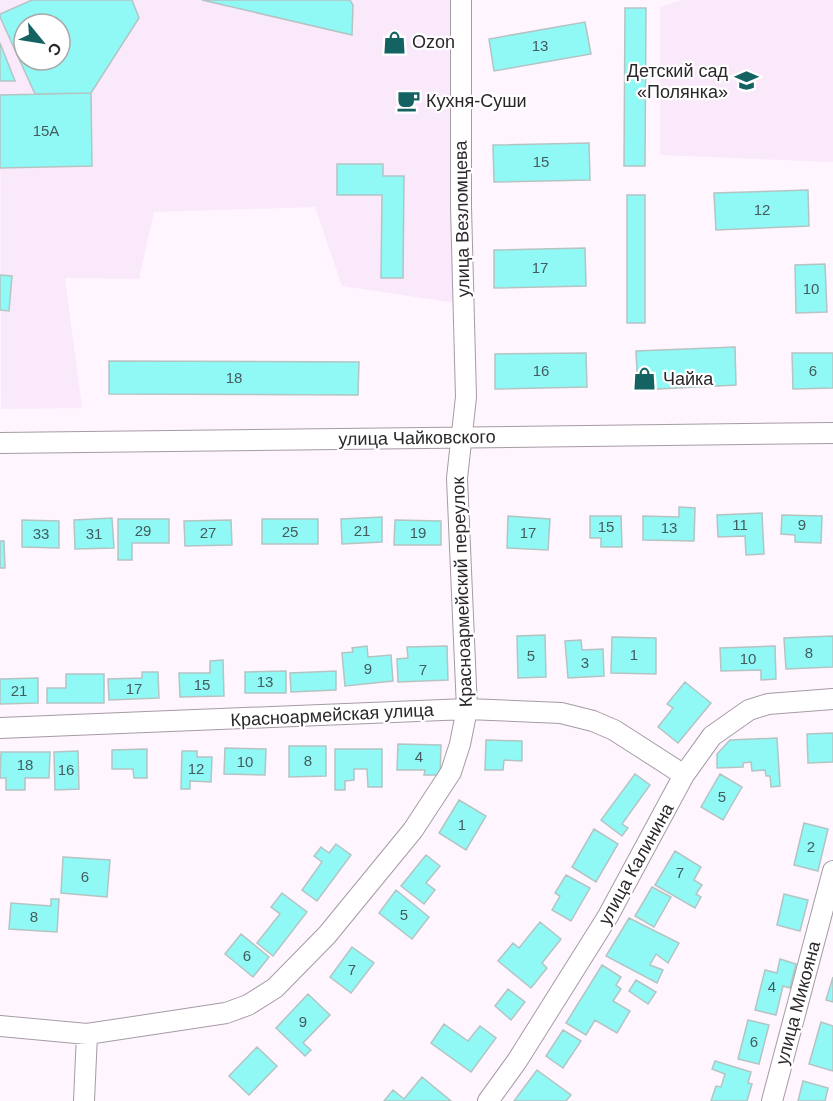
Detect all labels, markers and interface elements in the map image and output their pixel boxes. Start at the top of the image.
north arrow [12,12,72,72]
shop icon: Ozon [381,29,407,55]
place label: Ozon [412,32,455,52]
house number: 13 [532,37,548,54]
text: С [44,40,65,59]
place label: Детский сад «Полянка» [627,61,728,102]
school or university icon: Детский сад «Полянка» [733,68,759,94]
cafe icon: Кухня-Суши [395,88,421,114]
place label: Кухня-Суши [426,91,527,111]
house number: 15А [33,122,59,139]
street label: улица Везломцева [451,139,473,298]
house number: 15 [533,153,549,170]
house number: 12 [754,201,770,218]
house number: 17 [532,259,548,276]
house number: 10 [803,280,819,297]
house number: 16 [533,362,549,379]
house number: 6 [809,362,817,379]
shop icon: Чайка [632,366,658,392]
house number: 18 [226,369,242,386]
place label: Чайка [663,369,714,389]
street label: улица Чайковского [338,427,496,449]
street label: Красноармейский переулок [448,476,476,708]
house number: 11 [732,516,748,533]
house number: 9 [798,516,806,533]
house number: 15 [598,518,614,535]
house number: 13 [661,519,677,536]
house number: 29 [135,522,151,539]
house number: 21 [354,522,370,539]
house number: 25 [282,523,298,540]
house number: 27 [200,524,216,541]
house number: 19 [410,524,426,541]
house number: 17 [520,524,536,541]
house number: 33 [33,525,49,542]
house number: 31 [86,525,102,542]
house number: 8 [805,644,813,661]
house number: 1 [630,646,638,663]
house number: 5 [527,647,535,664]
house number: 10 [740,650,756,667]
house number: 3 [581,654,589,671]
house number: 9 [364,660,372,677]
house number: 7 [419,661,427,678]
house number: 13 [257,673,273,690]
house number: 15 [194,676,210,693]
house number: 17 [126,680,142,697]
house number: 21 [11,682,27,699]
street label: Красноармейская улица [230,700,435,730]
house number: 4 [415,748,423,765]
house number: 8 [304,752,312,769]
house number: 10 [237,753,253,770]
house number: 18 [17,756,33,773]
house number: 12 [188,760,204,777]
house number: 16 [58,761,74,778]
house number: 5 [718,788,726,805]
street label: улица Калинина [594,799,678,928]
house number: 1 [458,816,466,833]
house number: 2 [807,838,815,855]
house number: 7 [676,864,684,881]
house number: 6 [81,868,89,885]
house number: 5 [400,906,408,923]
house number: 8 [30,908,38,925]
street label: улица Микояна [772,938,824,1067]
house number: 6 [243,947,251,964]
house number: 7 [348,961,356,978]
house number: 4 [768,978,776,995]
house number: 9 [299,1013,307,1030]
house number: 6 [750,1033,758,1050]

